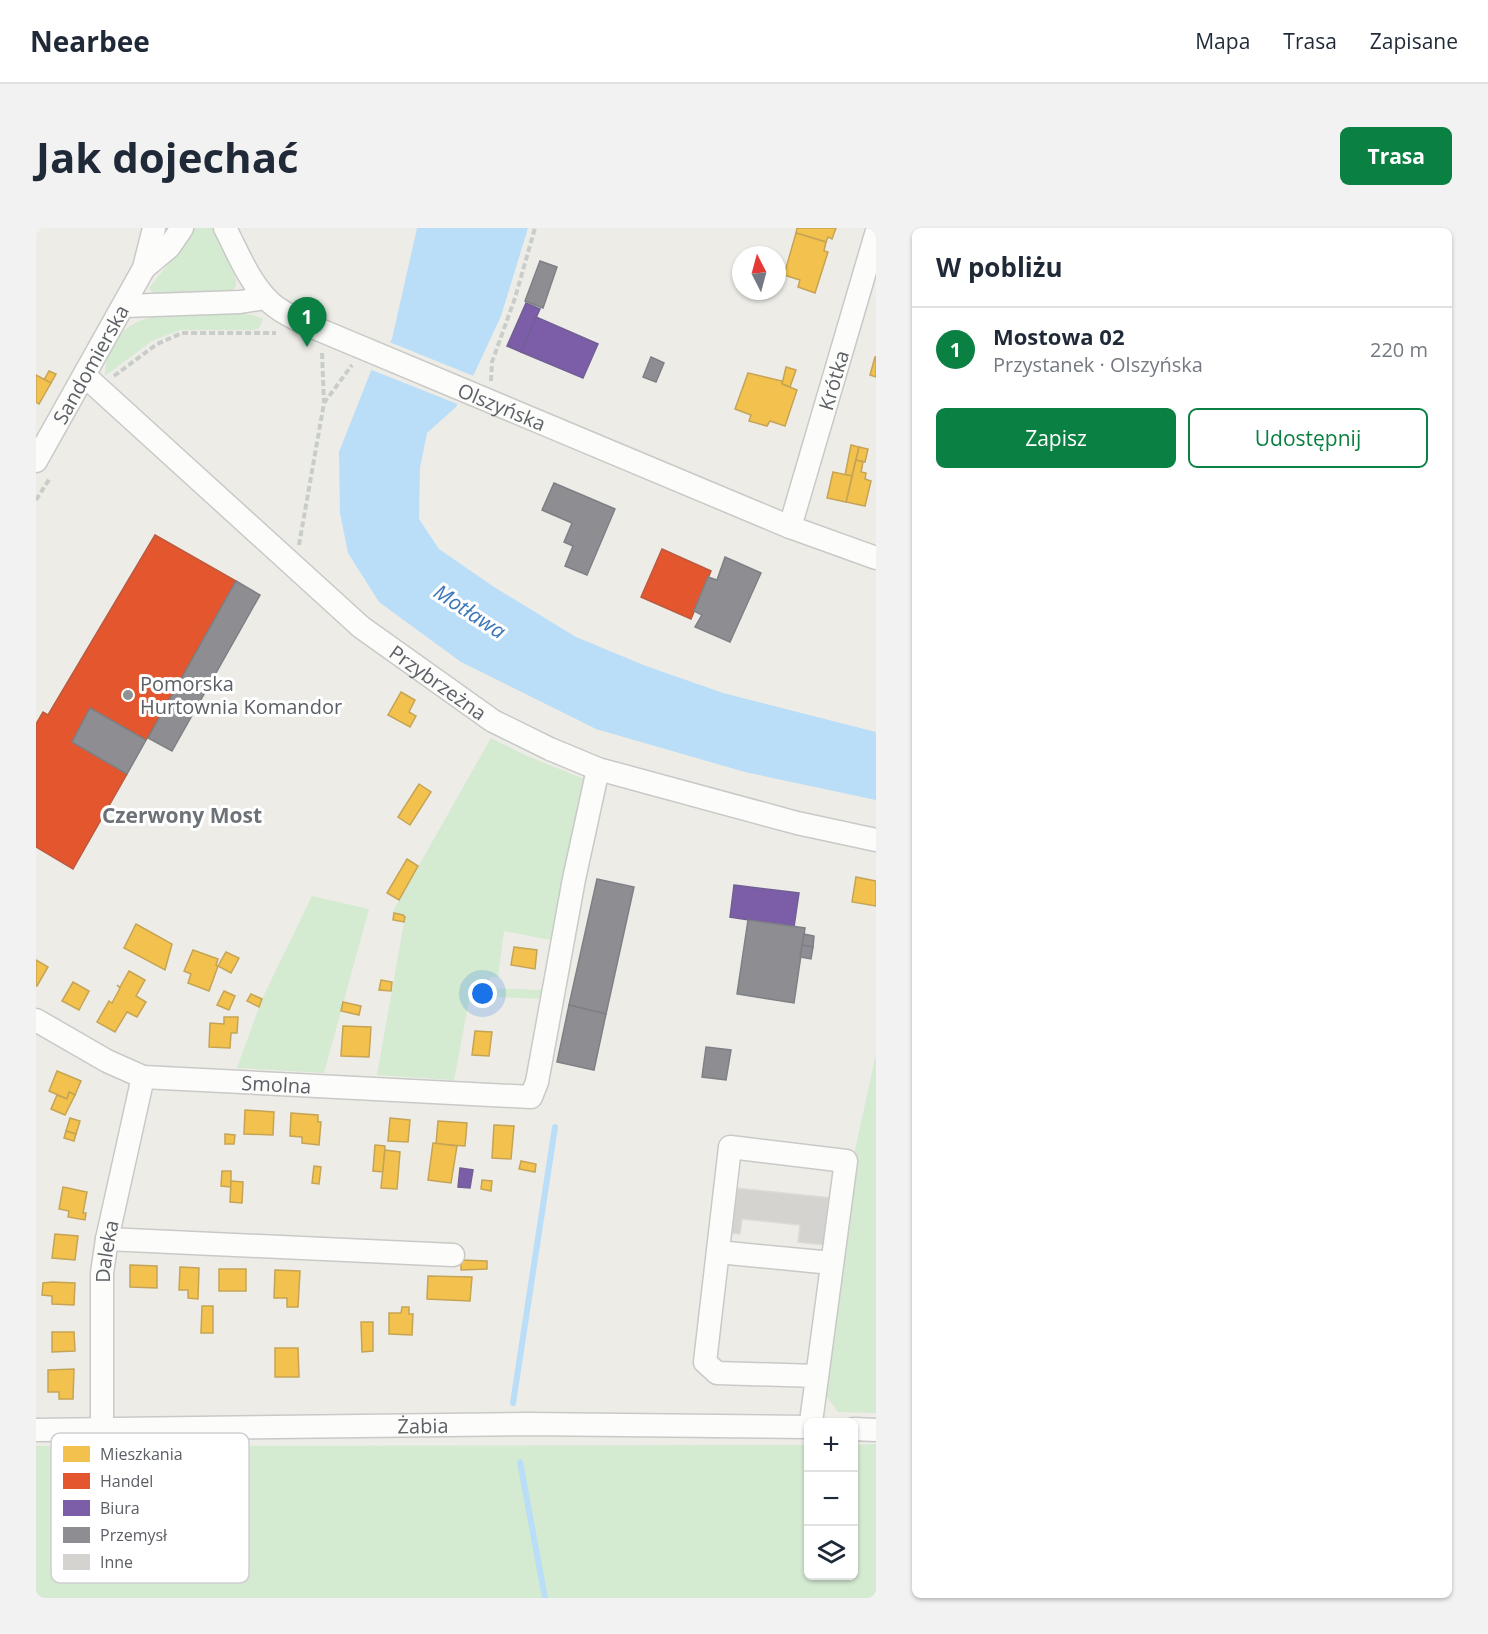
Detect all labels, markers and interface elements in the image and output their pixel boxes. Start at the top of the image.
text: Nearbee [30,22,150,60]
text: Mapa [1195,27,1250,55]
text: Trasa [1283,27,1337,55]
text: Zapisane [1370,27,1458,55]
button: Trasa [1340,127,1452,185]
text: Jak dojechać [36,128,299,185]
north arrow [732,246,786,300]
text: W pobliżu [936,249,1063,285]
pin: 1 [288,298,326,347]
street label: Sandomierska [46,300,134,429]
text: Mostowa 02 [993,321,1124,351]
text: 1 [950,336,961,363]
text: 220 m [1370,336,1428,363]
street label: Krótka [812,347,855,413]
text: Przystanek · Olszyńska [993,351,1203,378]
street label: Olszyńska [454,376,550,437]
button: Zapisz [936,408,1176,468]
button: Udostępnij [1188,408,1428,468]
water label: Motława [429,577,511,645]
street label: Przybrzeżna [384,638,492,726]
place label: Pomorska Hurtownia Komandor [140,670,342,720]
marker: Pomorska Hurtownia Komandor [121,688,135,702]
district label: Czerwony Most [102,801,262,829]
your location [468,979,497,1008]
street label: Smolna [241,1069,312,1099]
street label: Daleka [89,1217,124,1283]
street label: Żabia [397,1411,449,1439]
map controls [804,1418,858,1580]
button: + [804,1418,858,1472]
legend [51,1433,249,1583]
text: Mieszkania [100,1443,183,1465]
text: Handel [100,1470,153,1492]
button: − [804,1472,858,1526]
text: Biura [100,1497,140,1519]
text: Przemysł [100,1524,168,1546]
button: layers [804,1526,858,1580]
text: Inne [100,1551,133,1573]

